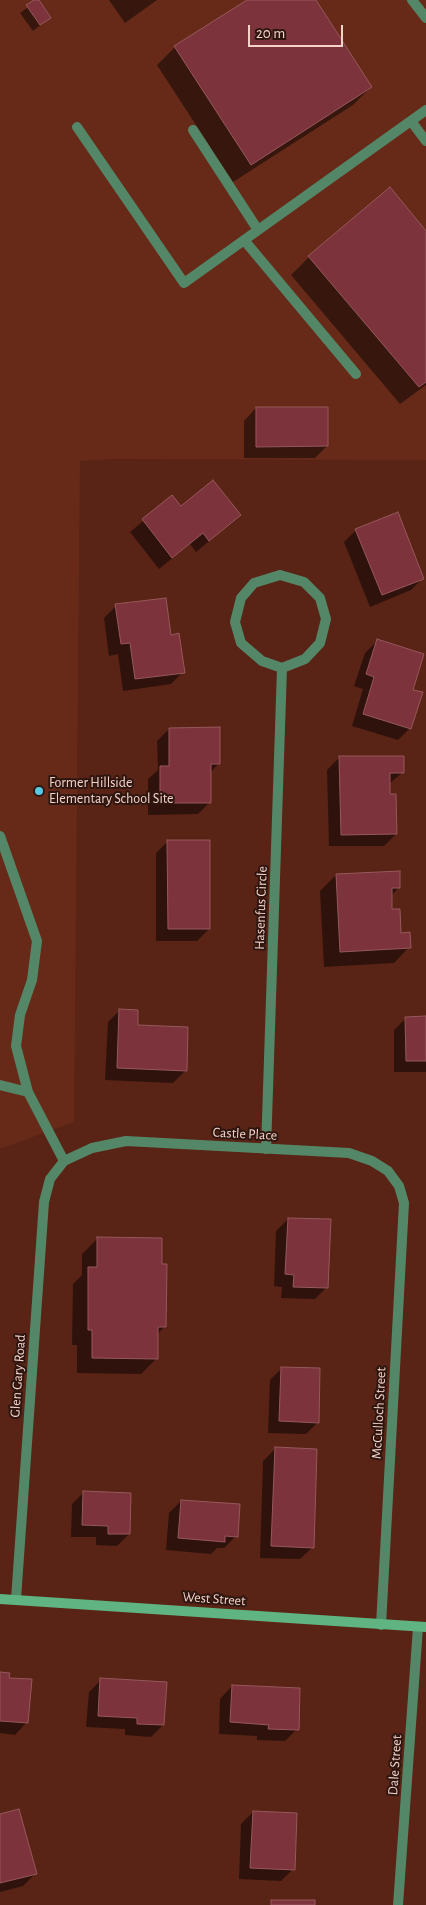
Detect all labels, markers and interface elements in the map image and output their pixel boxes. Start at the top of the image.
scale bar [251,15,346,47]
text: 20 m [256,26,285,41]
place label: Former Hillside Elementary School Site [49,775,174,808]
marker: Former Hillside Elementary School Site [33,785,45,797]
street label: Hasenfus Circle [251,866,271,950]
street label: Castle Place [212,1124,278,1144]
street label: Glen Gary Road [7,1334,29,1418]
street label: McCulloch Street [368,1367,390,1459]
street label: West Street [182,1588,246,1610]
street label: Dale Street [385,1734,405,1796]

